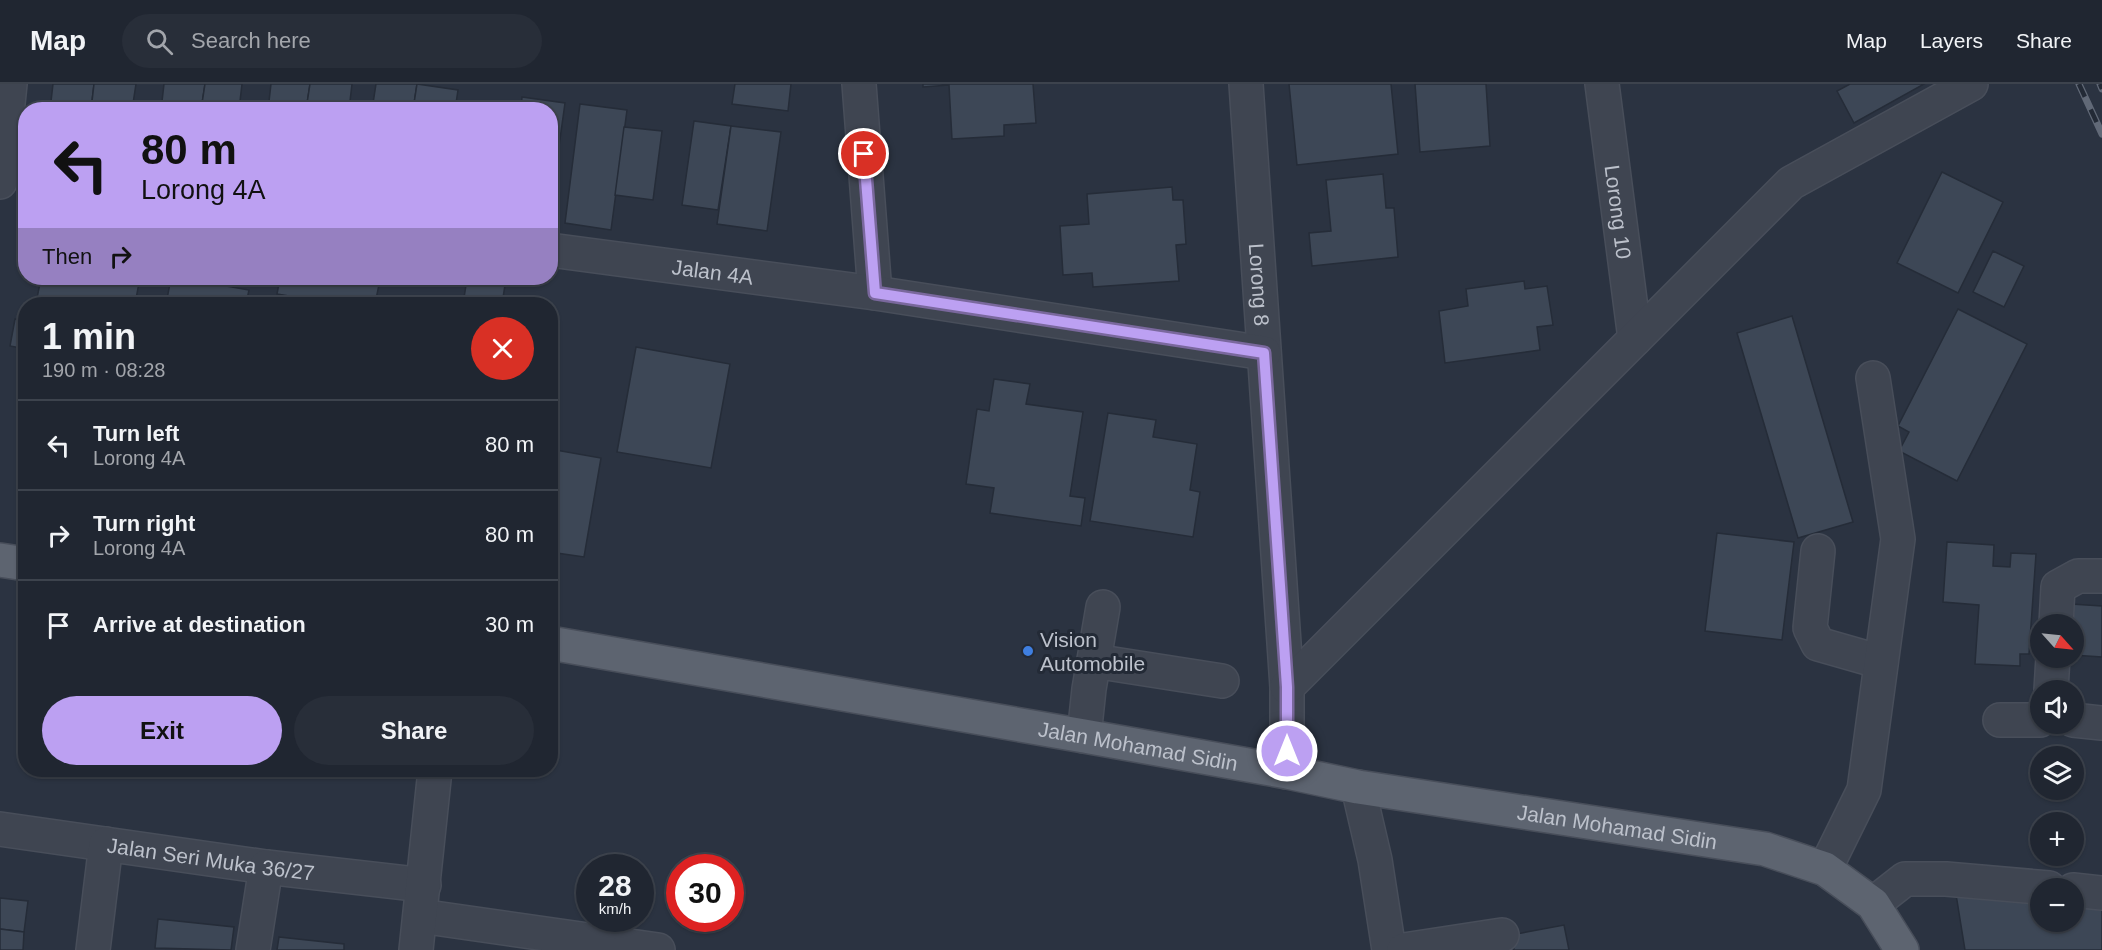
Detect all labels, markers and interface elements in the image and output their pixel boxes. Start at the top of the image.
search box [122,14,542,68]
text: Map [30,25,86,56]
icon: search [143,25,176,58]
text: Search here [191,28,311,53]
text: Map [1846,29,1887,52]
text: Layers [1920,29,1983,52]
text: Share [2016,29,2072,52]
icon: left [42,126,120,204]
text: 80 m [141,126,237,173]
pin [838,128,889,179]
icon: arrive [847,137,880,170]
street label: Lorong 10 [1601,164,1636,260]
text: Lorong 4A [141,175,266,205]
icon: right [104,240,137,273]
street label: Lorong 8 [1245,242,1274,327]
text: Then [42,244,92,269]
street label: Jalan 4A [671,255,755,288]
text: 1 min [42,316,136,357]
button: close [471,317,534,380]
text: 190 m · 08:28 [42,359,165,381]
text: Turn left [93,421,179,446]
icon: left [42,429,75,462]
text: 80 m [485,432,534,457]
text: Lorong 4A [93,447,185,469]
text: Turn right [93,511,195,536]
icon: right [42,519,75,552]
text: 80 m [485,522,534,547]
text: Lorong 4A [93,537,185,559]
icon: arrive [42,609,75,642]
text: Arrive at destination [93,612,306,637]
text: 30 m [485,612,534,637]
north arrow [2030,614,2084,668]
map controls [2030,614,2084,932]
place label: Vision Automobile [1040,628,1145,675]
marker: Vision Automobile [1021,644,1035,658]
button: sound [2030,680,2084,734]
button: Exit [42,696,282,765]
button: Share [294,696,534,765]
street label: Jalan Mohamad Sidin [1037,717,1240,775]
position arrow [1255,719,1319,783]
button: layers [2030,746,2084,800]
street label: Jalan Mohamad Sidin [1516,800,1719,853]
button: + [2030,812,2084,866]
street label: Jalan Seri Muka 36/27 [106,833,316,884]
speed limit sign: 30 [666,854,744,932]
text: 28 [598,869,632,902]
button: − [2030,878,2084,932]
text: km/h [599,900,631,917]

